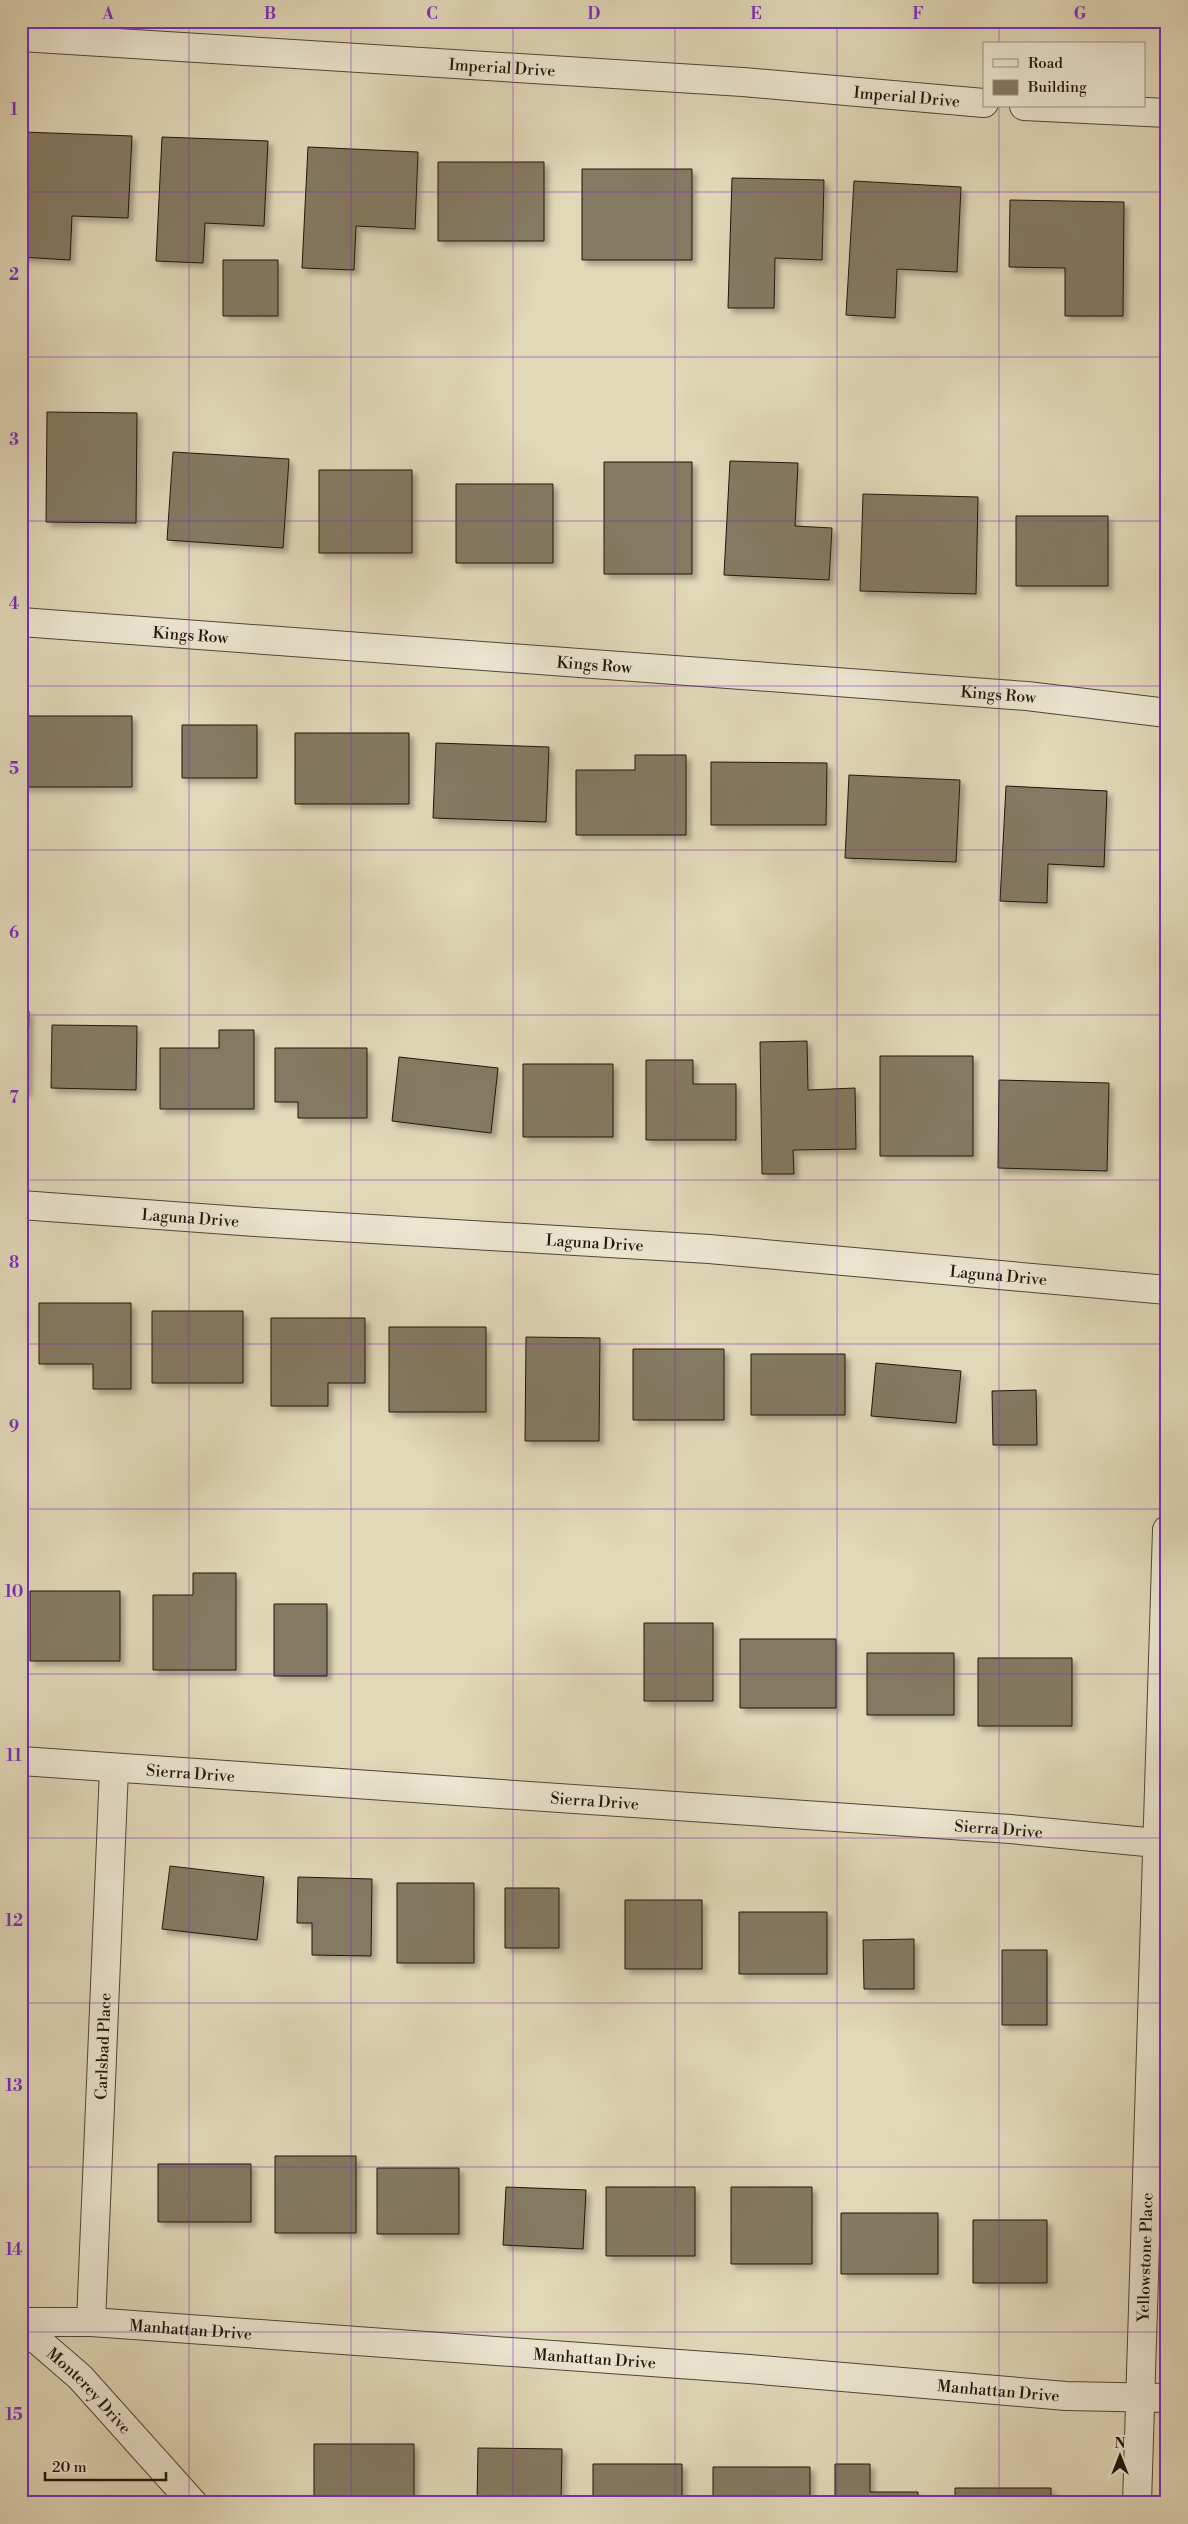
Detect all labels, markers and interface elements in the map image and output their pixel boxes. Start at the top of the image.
text: A [101,4,114,24]
text: B [264,4,276,24]
text: C [426,4,438,24]
text: D [588,4,601,24]
text: E [750,4,762,24]
text: F [912,4,924,24]
text: G [1074,4,1087,24]
legend [983,42,1146,108]
text: Road [1028,54,1063,73]
street label: Imperial Drive [448,55,556,81]
text: Building [1027,78,1087,97]
street label: Imperial Drive [853,83,961,112]
text: 1 [10,100,18,120]
text: 2 [9,265,19,285]
text: 3 [9,430,19,450]
text: 4 [9,594,20,614]
street label: Kings Row [152,623,230,648]
street label: Kings Row [556,652,634,678]
street label: Kings Row [960,682,1038,708]
text: 5 [9,759,19,779]
text: 6 [9,923,19,943]
text: 7 [9,1088,19,1108]
street label: Laguna Drive [141,1205,240,1232]
street label: Laguna Drive [545,1230,644,1256]
text: 8 [9,1253,19,1273]
street label: Laguna Drive [949,1262,1048,1290]
text: 9 [9,1417,19,1437]
text: 10 [5,1582,23,1602]
text: 11 [6,1746,22,1766]
street label: Sierra Drive [146,1761,236,1787]
street label: Sierra Drive [550,1788,640,1814]
street label: Sierra Drive [954,1816,1044,1843]
text: 12 [5,1911,23,1931]
street label: Carlsbad Place [91,1992,116,2100]
text: 13 [5,2076,23,2096]
street label: Yellowstone Place [1134,2192,1158,2323]
text: 14 [5,2240,23,2260]
street label: Manhattan Drive [129,2316,253,2344]
street label: Monterey Drive [42,2344,135,2438]
street label: Manhattan Drive [533,2345,657,2373]
street label: Manhattan Drive [936,2376,1060,2406]
text: 15 [5,2405,23,2425]
north arrow [1096,2432,1146,2482]
text: N [1114,2435,1126,2453]
scale bar [45,2449,166,2481]
text: 20 m [52,2458,87,2477]

